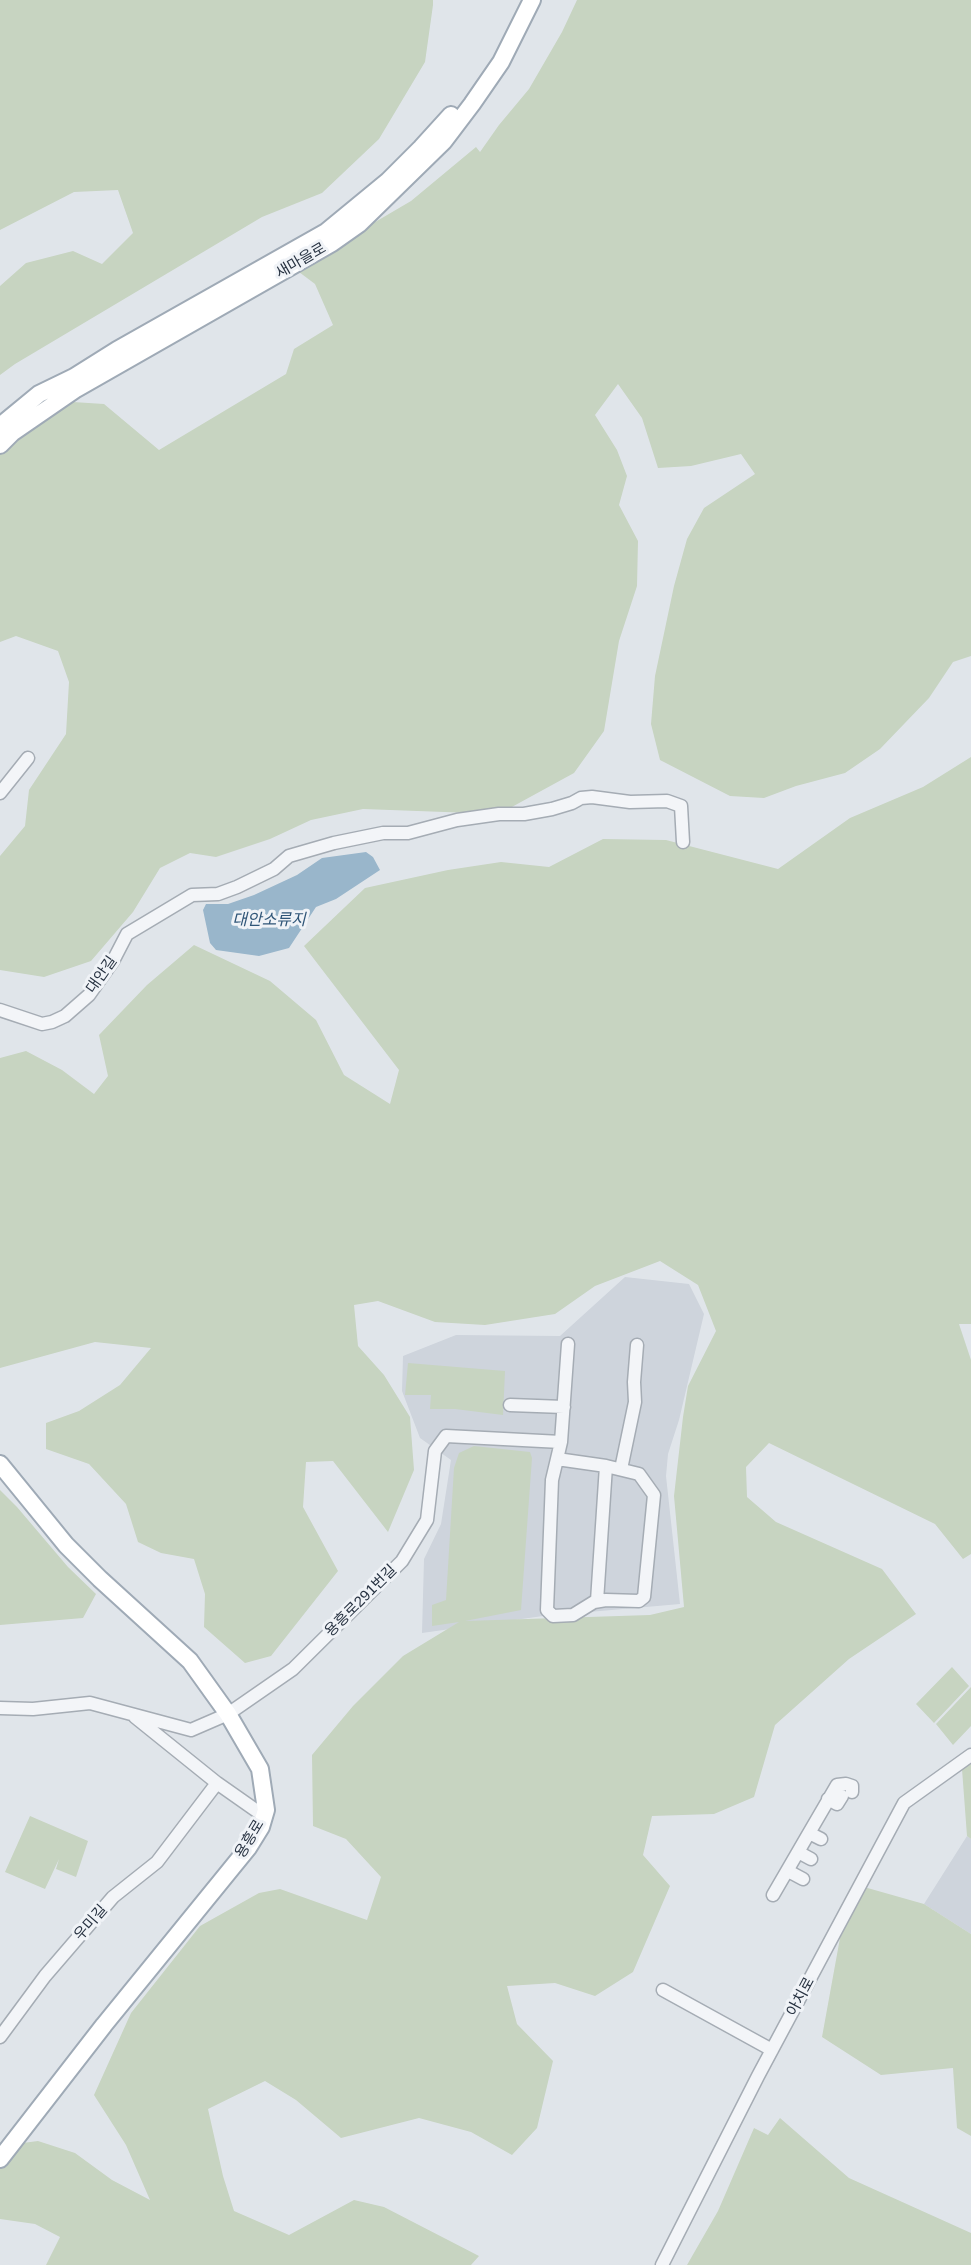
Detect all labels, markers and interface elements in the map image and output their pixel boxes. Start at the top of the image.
street label: 새마을로 [273,239,329,283]
water label: 대안소류지 [232,911,306,931]
street label: 대안길 [83,953,121,997]
street label: 용흥로291번길 [321,1561,401,1641]
street label: 용흥로 [232,1817,268,1861]
street label: 우미길 [71,1901,111,1945]
street label: 아치로 [783,1974,819,2020]

